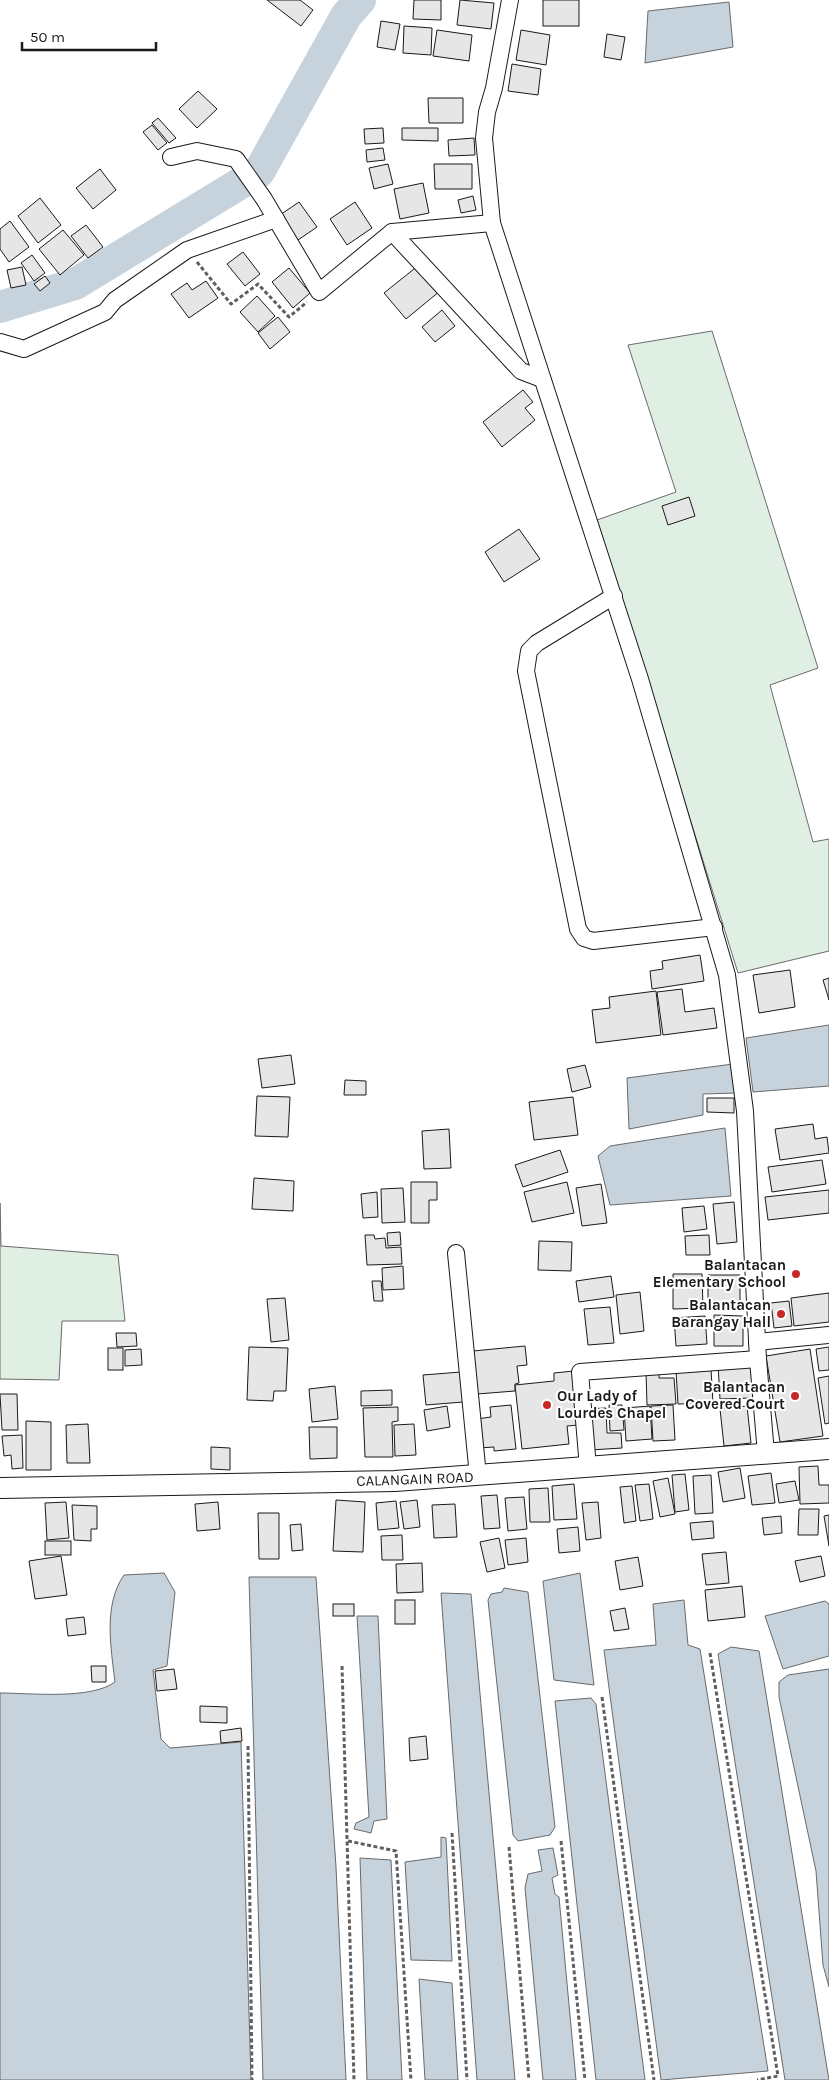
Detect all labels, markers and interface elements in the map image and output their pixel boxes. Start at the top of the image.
scale bar [22,20,156,52]
text: 50 m [30,28,65,46]
place label: Balantacan Elementary School [653,1256,786,1291]
marker: Balantacan Elementary School [790,1268,802,1280]
place label: Balantacan Barangay Hall [671,1296,771,1331]
marker: Balantacan Barangay Hall [775,1308,787,1320]
place label: Balantacan Covered Court [685,1378,785,1413]
place label: Our Lady of Lourdes Chapel [557,1387,666,1422]
marker: Balantacan Covered Court [789,1390,801,1402]
marker: Our Lady of Lourdes Chapel [541,1399,553,1411]
street label: CALANGAIN ROAD [356,1468,474,1490]

